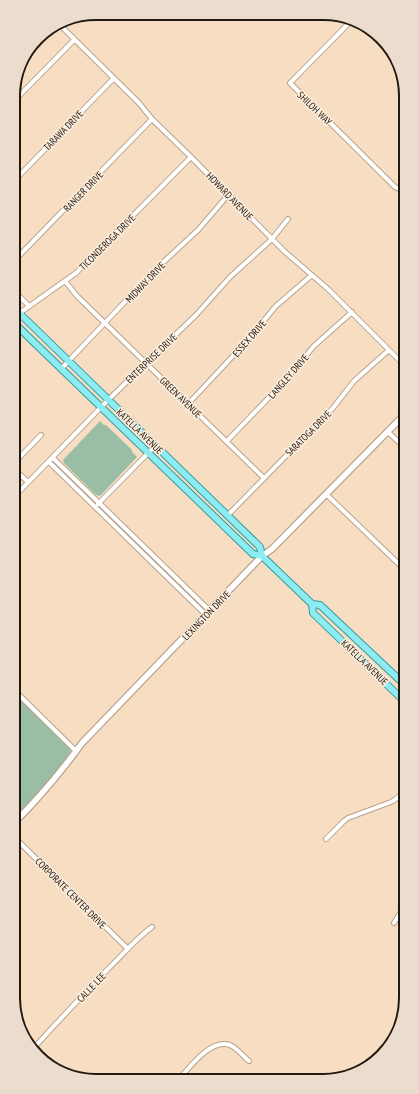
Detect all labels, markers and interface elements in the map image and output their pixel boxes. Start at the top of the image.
street label: SHILOH WAY [294,89,335,128]
street label: TARAWA DRIVE [41,107,86,154]
street label: RANGER DRIVE [61,168,106,215]
street label: HOWARD AVENUE [203,170,256,223]
street label: TICONDEROGA DRIVE [76,211,138,273]
street label: MIDWAY DRIVE [123,259,168,306]
street label: ESSEX DRIVE [230,317,269,360]
street label: ENTERPRISE DRIVE [123,330,180,386]
street label: LANGLEY DRIVE [265,351,311,402]
street label: GREEN AVENUE [157,374,204,421]
street label: KATELLA AVENUE [113,406,166,457]
street label: SARATOGA DRIVE [283,408,334,459]
street label: LEXINGTON DRIVE [179,588,233,643]
street label: KATELLA AVENUE [338,637,391,688]
street label: CORPORATE CENTER DRIVE [32,855,109,932]
street label: CALLE LEE [74,970,109,1005]

